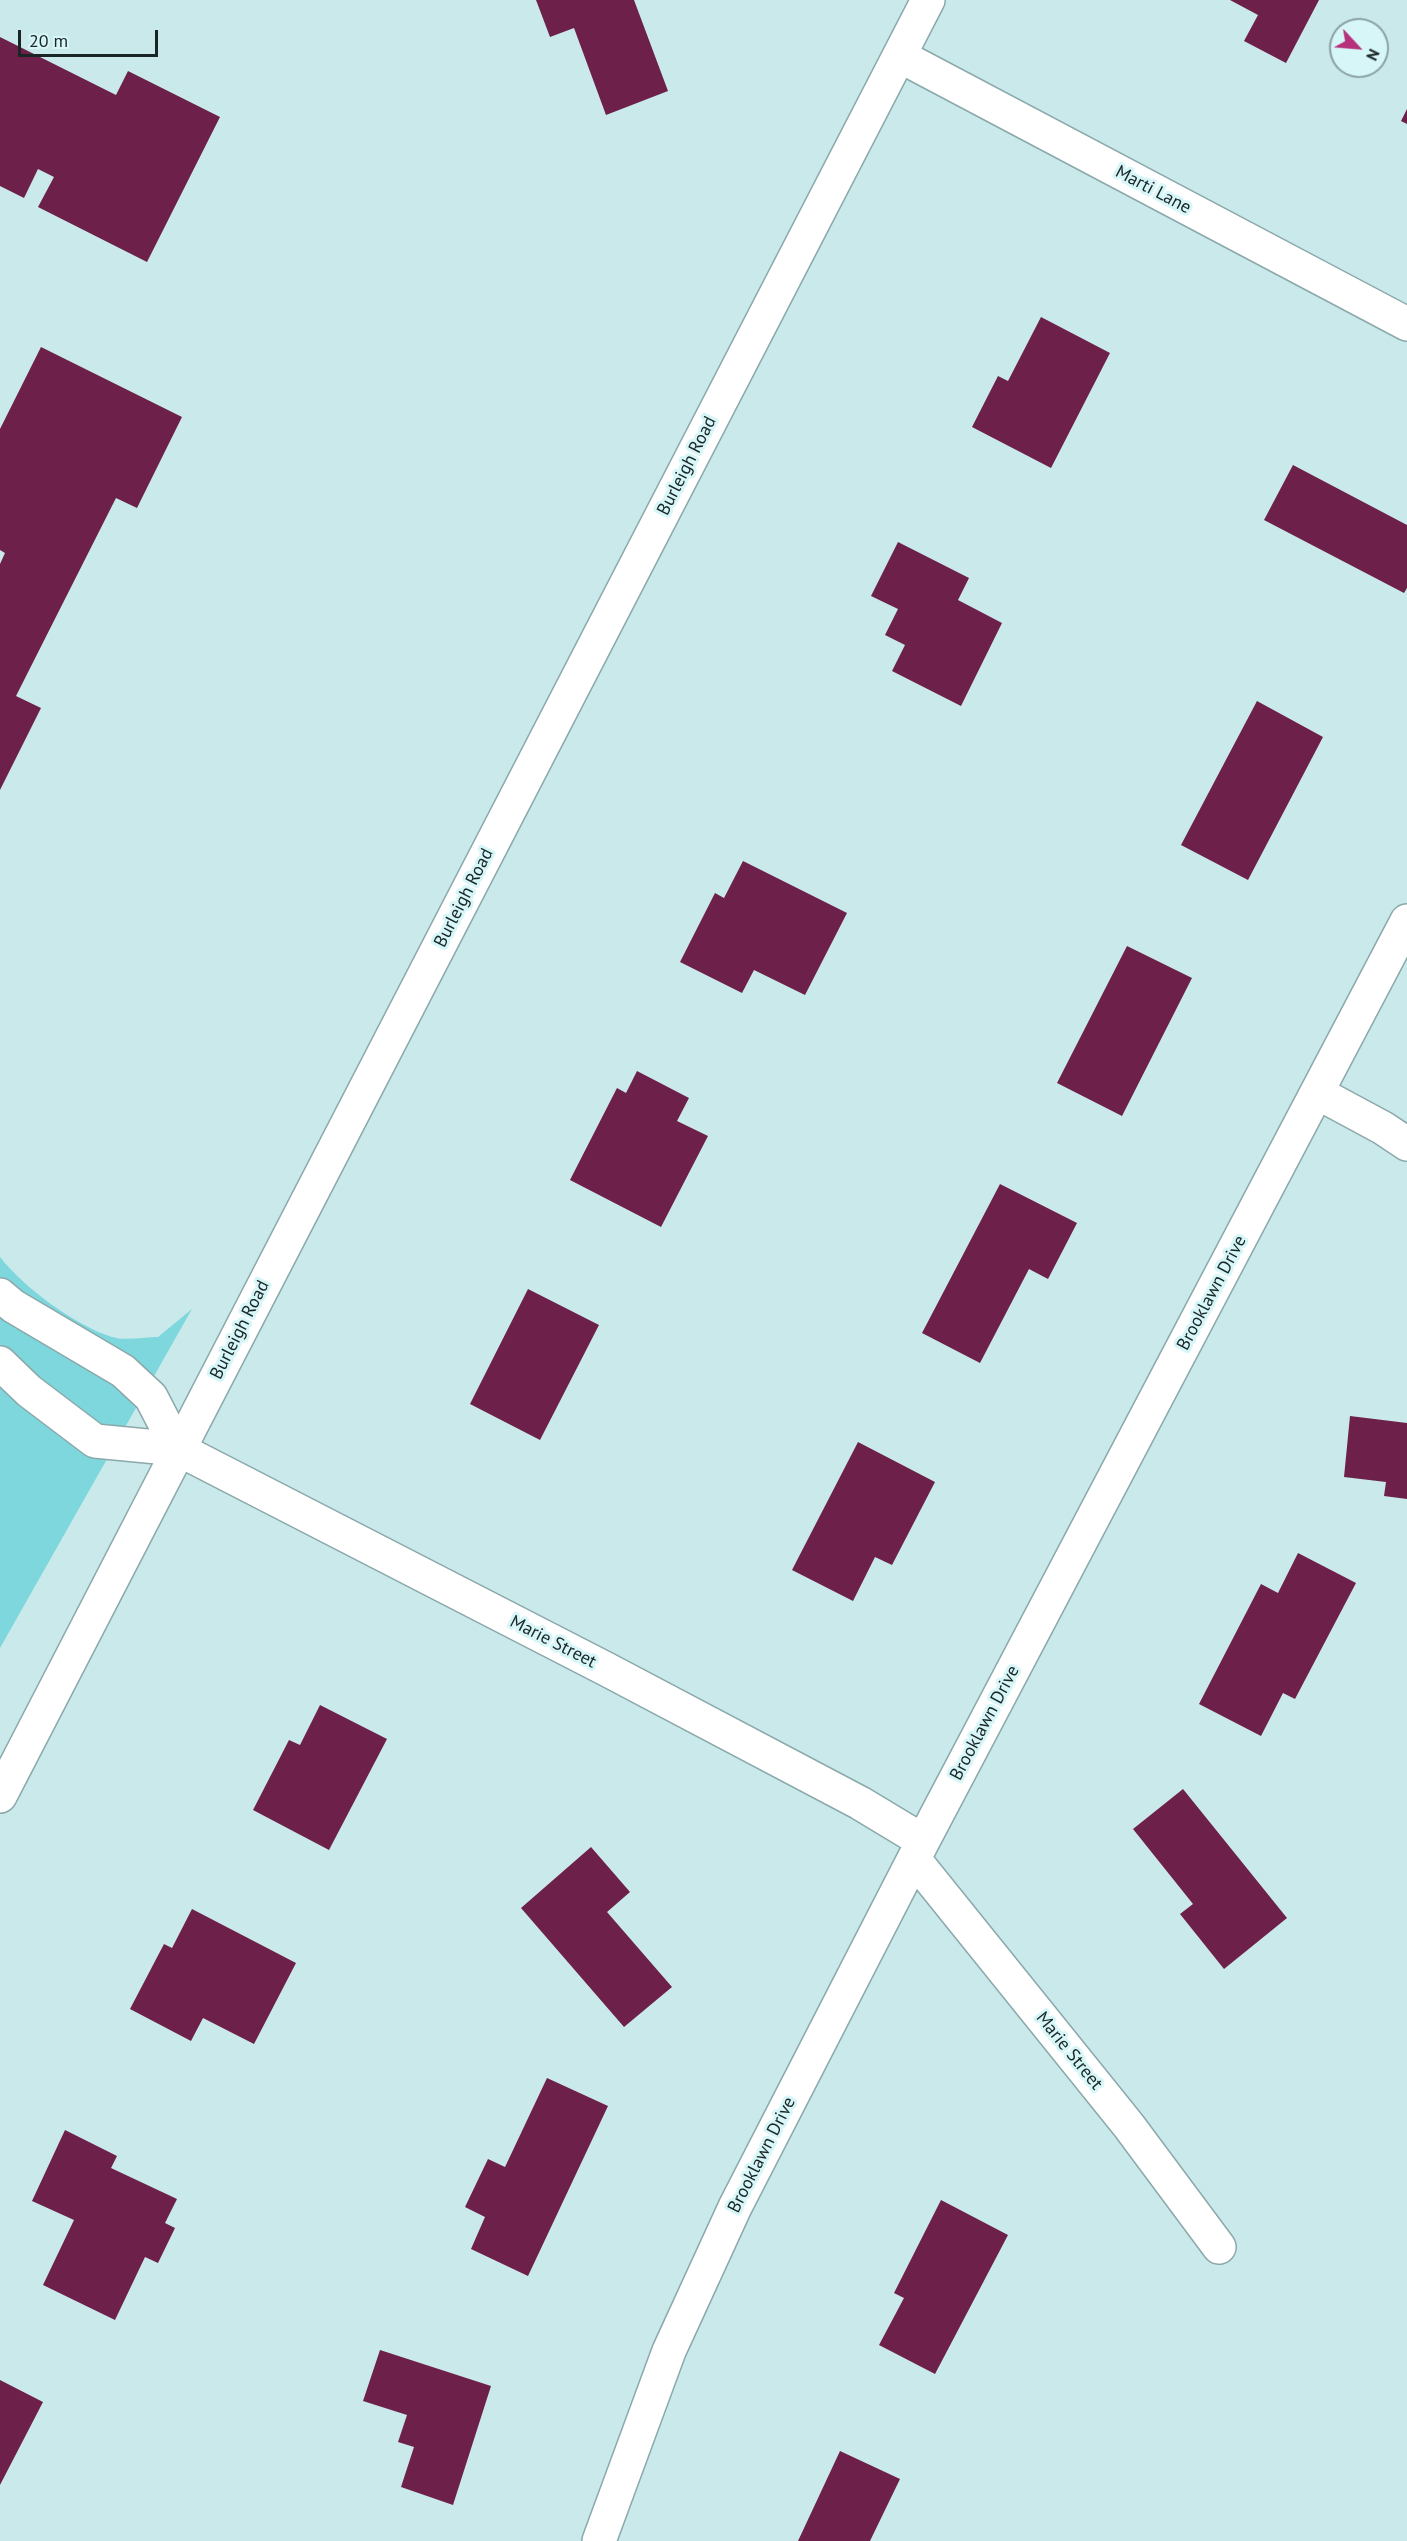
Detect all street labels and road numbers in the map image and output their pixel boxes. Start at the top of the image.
street label: Marti Lane [1112,161,1194,219]
street label: Burleigh Road [653,413,721,519]
street label: Burleigh Road [430,845,498,951]
street label: Brooklawn Drive [1173,1232,1251,1354]
street label: Burleigh Road [206,1277,274,1383]
street label: Marie Street [506,1611,600,1673]
street label: Brooklawn Drive [946,1662,1024,1784]
street label: Marie Street [1031,2008,1107,2094]
street label: Brooklawn Drive [724,2094,800,2216]

